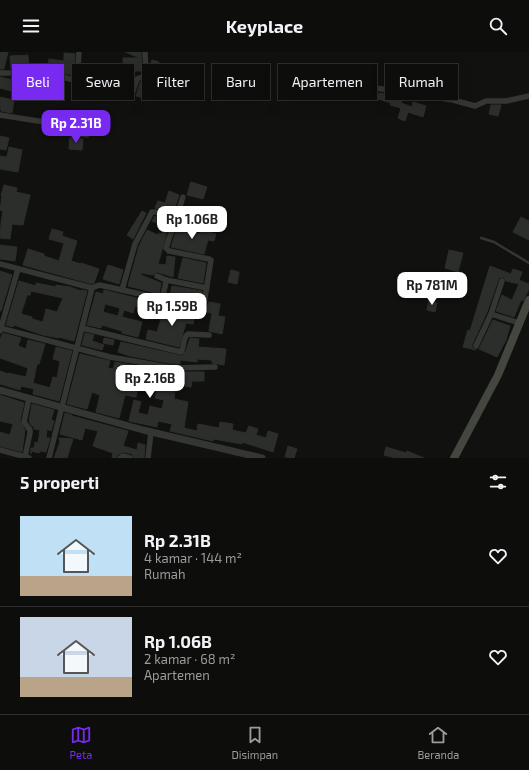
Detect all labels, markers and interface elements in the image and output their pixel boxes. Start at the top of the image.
icon: menu [20,15,42,37]
text: Keyplace [226,15,303,37]
icon: search [487,15,509,37]
chip: Beli [12,64,64,100]
chip: Sewa [72,64,134,100]
chip: Filter [142,64,204,100]
chip: Baru [212,64,270,100]
chip: Apartemen [278,64,377,100]
chip: Rumah [385,64,458,100]
pin: Rp 2.31B [35,110,117,144]
text: Rp 2.31B [50,115,102,131]
pin: Rp 1.06B [151,206,233,240]
text: Rp 1.06B [166,211,218,227]
pin: Rp 781M [395,272,469,306]
text: Rp 781M [406,277,458,293]
pin: Rp 1.59B [131,293,213,327]
text: Rp 1.59B [147,298,197,314]
pin: Rp 2.16B [109,365,191,399]
text: Rp 2.16B [125,370,175,386]
icon: filters [487,471,509,493]
text: 5 properti [20,472,99,492]
text: Rp 2.31B [144,530,211,550]
icon: home [52,532,100,580]
icon: heart [487,545,509,567]
text: 4 kamar · 144 m² [144,550,242,566]
text: Rumah [144,566,186,582]
text: Rp 1.06B [144,631,212,651]
icon: home [52,633,100,681]
icon: heart [487,646,509,668]
text: 2 kamar · 68 m² [144,651,235,667]
text: Apartemen [144,667,210,683]
tab: Peta [70,724,92,761]
tab: Disimpan [231,724,278,761]
tab: Beranda [417,724,459,761]

